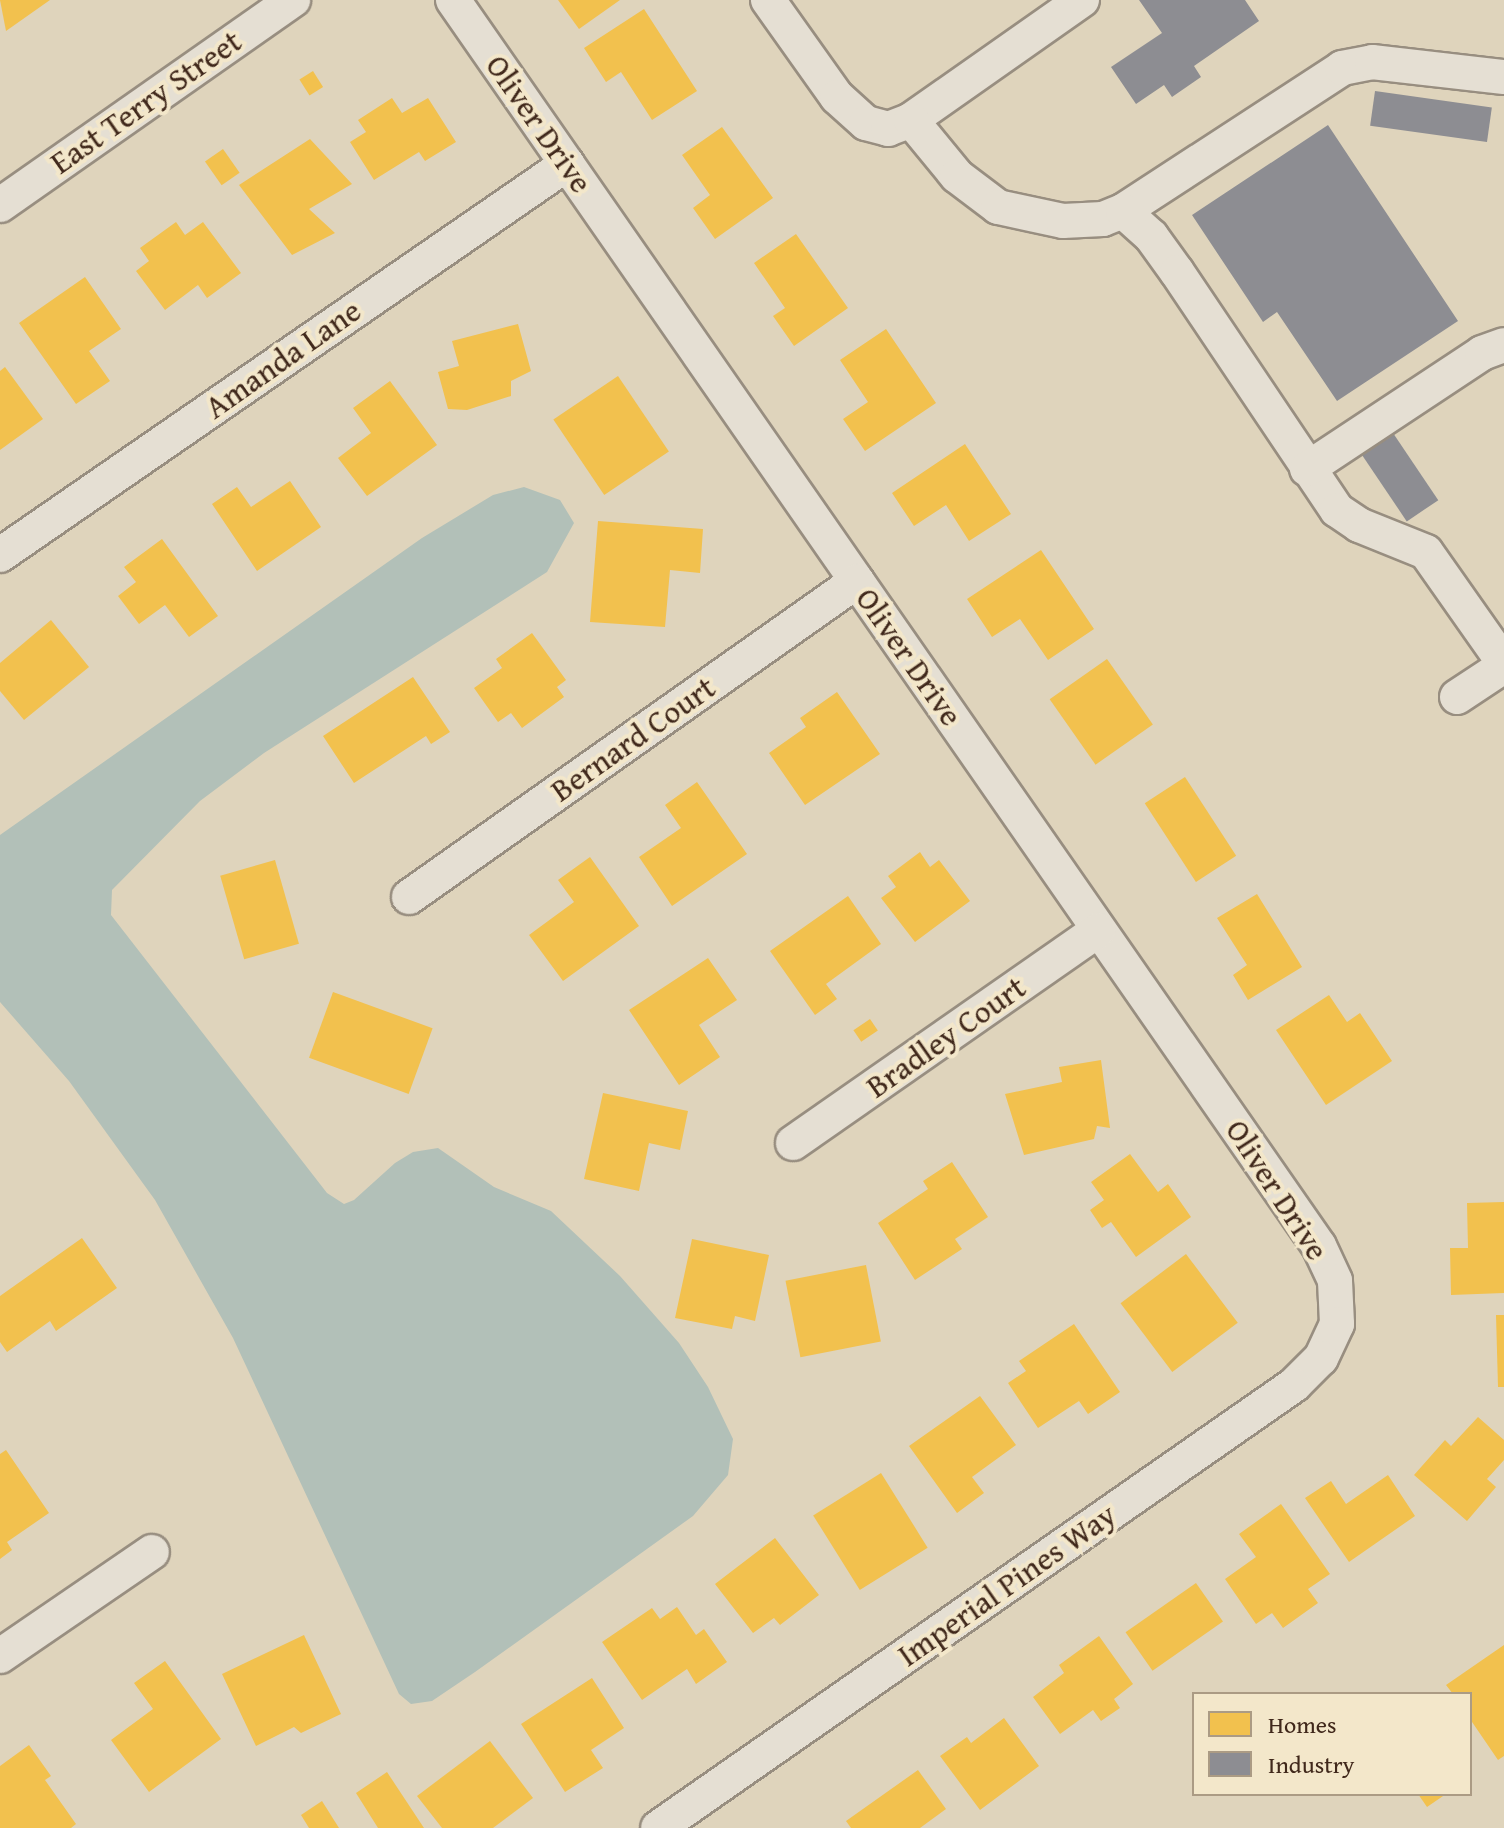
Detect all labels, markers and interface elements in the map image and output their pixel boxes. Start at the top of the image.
street label: East Terry Street [43,22,249,182]
street label: Oliver Drive [477,48,601,200]
street label: Amanda Lane [198,291,368,427]
street label: Oliver Drive [847,581,971,733]
street label: Bernard Court [543,668,723,810]
street label: Bradley Court [859,968,1033,1106]
street label: Oliver Drive [1217,1113,1337,1267]
street label: Imperial Pines Way [891,1495,1123,1675]
legend [1192,1692,1472,1796]
text: Homes [1268,1707,1337,1742]
text: Industry [1268,1747,1355,1782]

